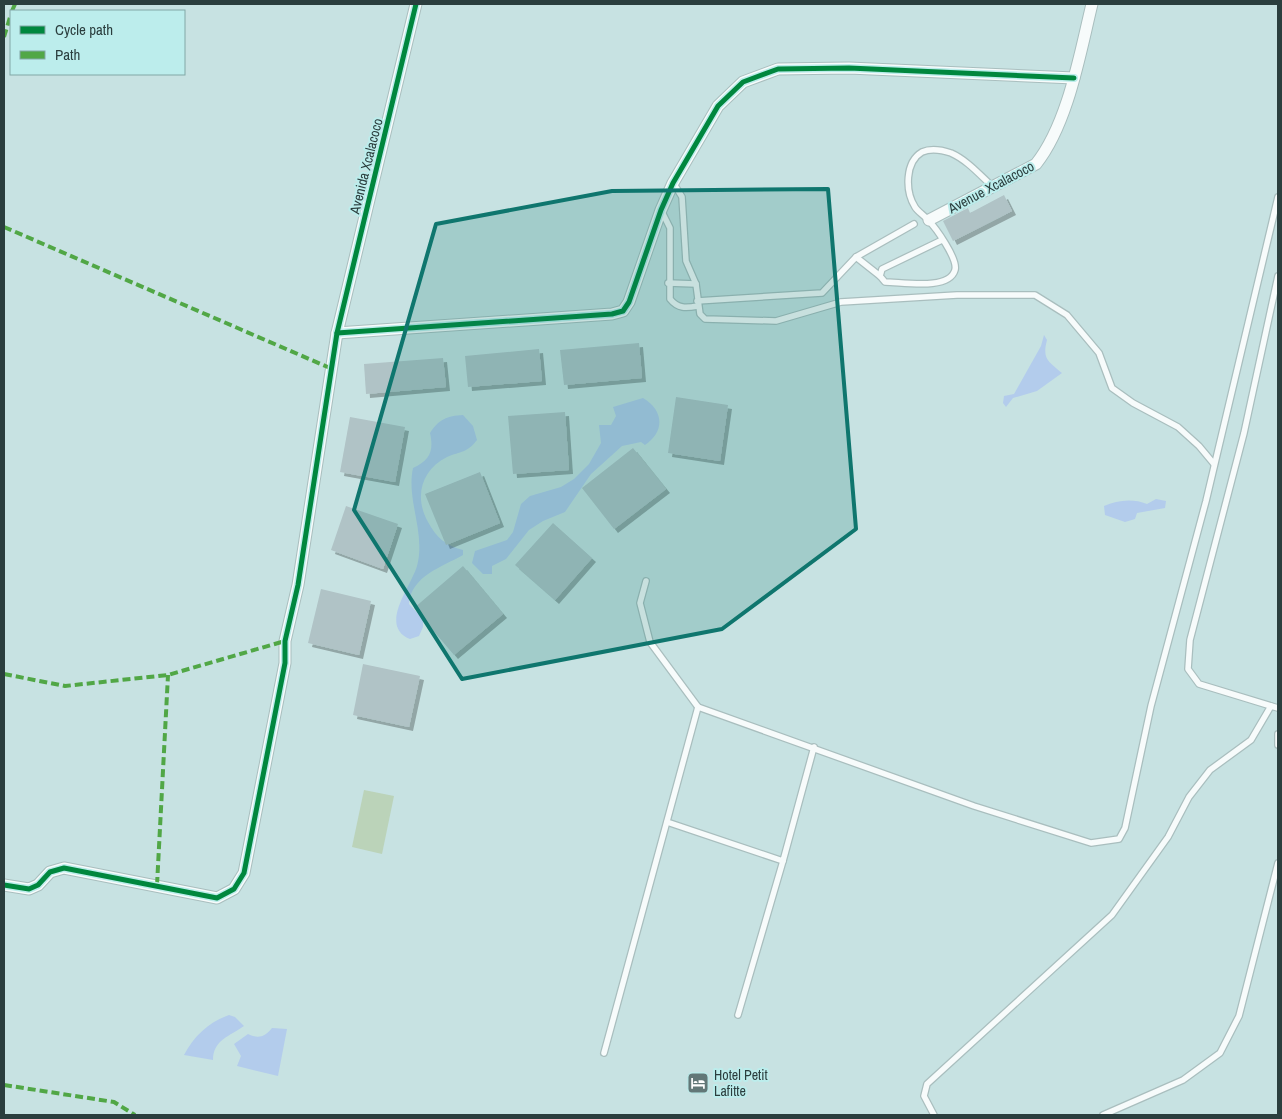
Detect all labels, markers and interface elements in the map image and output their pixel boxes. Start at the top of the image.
legend [10,10,185,75]
text: Cycle path [55,19,113,40]
text: Path [55,44,80,65]
street label: Avenida Xcalacoco [345,116,387,217]
street label: Avenue Xcalacoco [944,157,1037,218]
place label: Hotel Petit Lafitte [714,1066,768,1100]
hotel icon: Hotel Petit Lafitte [686,1071,710,1095]

